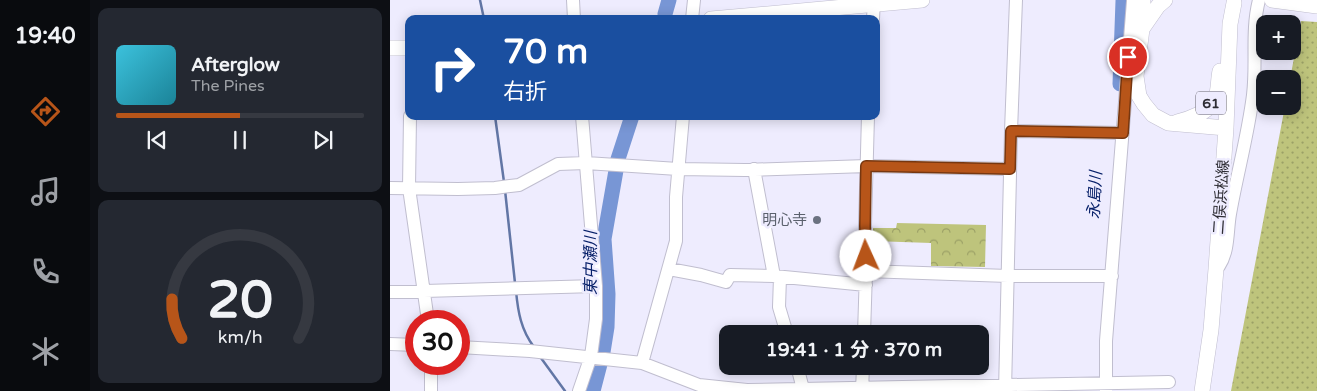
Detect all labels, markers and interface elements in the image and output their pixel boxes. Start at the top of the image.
map controls [1256,15,1301,115]
button: + [1256,15,1301,60]
text: 19:40 [15,23,75,49]
text: 70 m [503,31,588,73]
icon: right [420,35,485,100]
pin [1107,36,1149,78]
icon: arrive [1114,43,1142,71]
text: Afterglow [191,54,280,76]
button: − [1256,70,1301,115]
text: The Pines [191,76,265,96]
text: 右折 [503,79,547,105]
road number: 61 [1196,92,1226,115]
icon: directions [28,94,63,129]
icon: previous [143,126,171,154]
icon: pause [226,126,254,154]
icon: next [309,126,337,154]
street label: 二俣浜松線 [1209,159,1233,235]
water label: 永島川 [1084,169,1106,220]
icon: music [28,174,63,209]
place label: 明心寺 [762,211,807,229]
marker: 明心寺 [811,214,823,226]
water label: 東中瀬川 [581,229,601,295]
position arrow [839,229,891,281]
icon: phone [28,254,63,289]
text: 20 [207,269,273,332]
speed limit sign: 30 [405,310,470,375]
text: km/h [218,327,262,348]
icon: climate [28,334,63,369]
text: 19:41 · 1 分 · 370 m [766,339,942,361]

